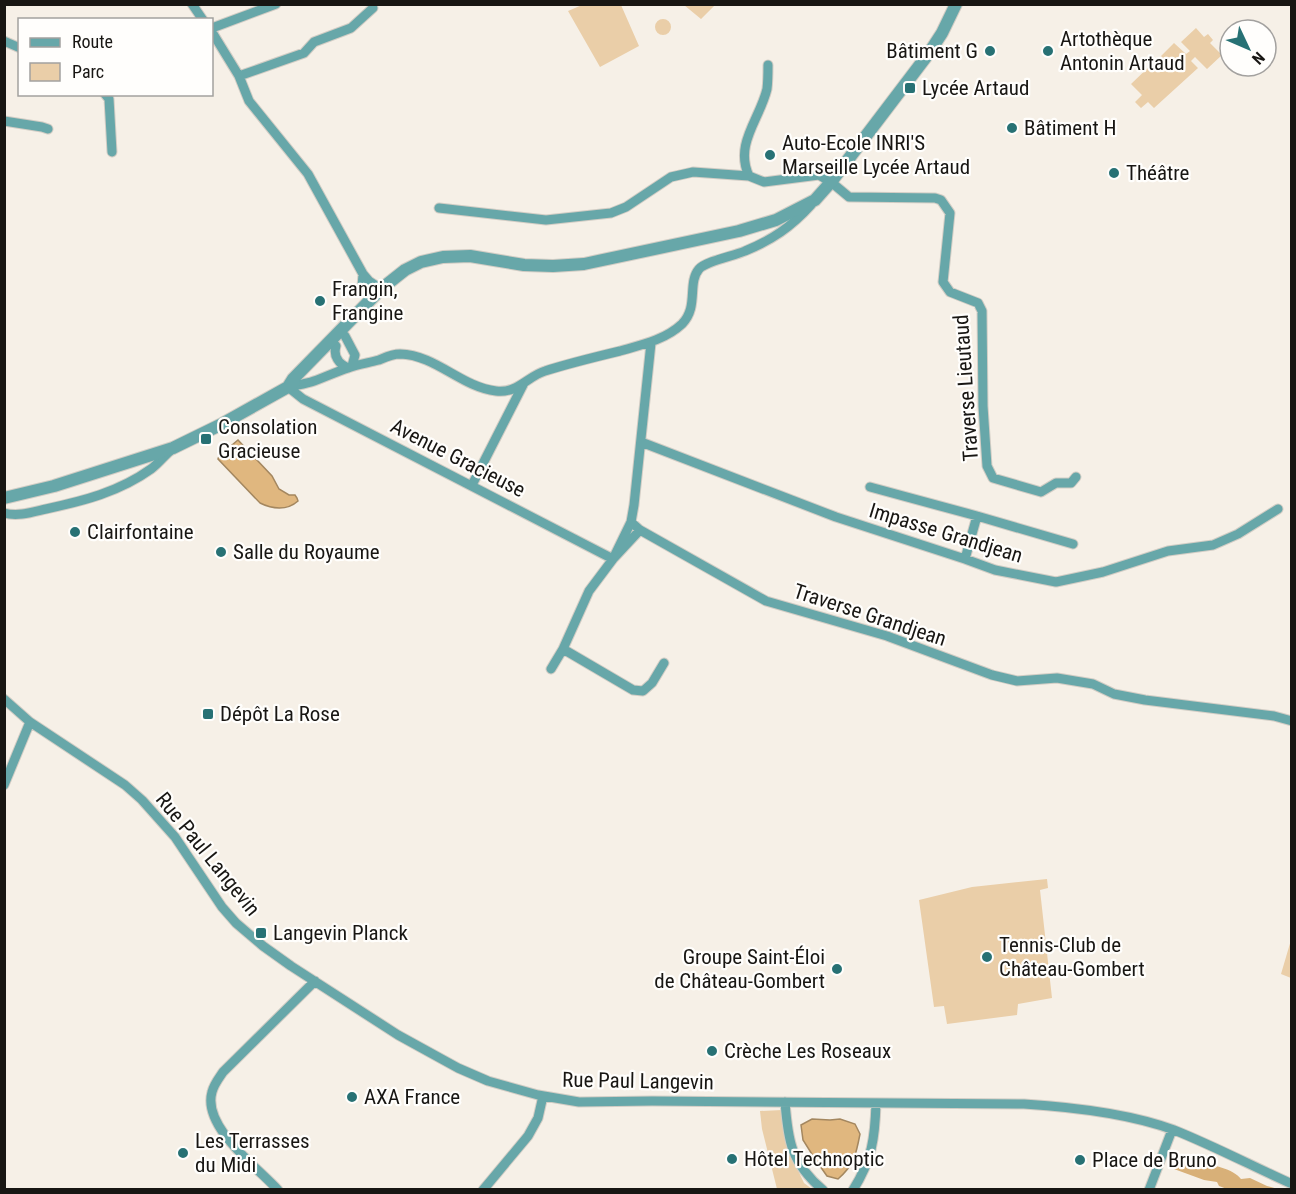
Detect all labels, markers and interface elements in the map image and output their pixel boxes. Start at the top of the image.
legend [18,18,213,96]
north arrow [1218,18,1278,78]
place label: Artothèque Antonin Artaud [1060,27,1185,75]
text: Route [72,31,113,52]
place label: Bâtiment G [886,39,978,63]
marker: Bâtiment G [983,44,997,58]
marker: Artothèque Antonin Artaud [1041,44,1055,58]
text: N [1248,48,1269,68]
text: Parc [72,61,104,82]
place label: Lycée Artaud [922,76,1029,100]
marker: Lycée Artaud [903,81,917,95]
place label: Bâtiment H [1024,116,1116,140]
marker: Bâtiment H [1005,121,1019,135]
place label: Auto-Ecole INRI'S Marseille Lycée Artaud [782,131,970,179]
marker: Auto-Ecole INRI'S Marseille Lycée Artaud [763,148,777,162]
place label: Théâtre [1126,161,1189,185]
marker: Théâtre [1107,166,1121,180]
place label: Frangin, Frangine [332,277,403,325]
marker: Frangin, Frangine [313,294,327,308]
street label: Traverse Lieutaud [949,314,983,462]
street label: Avenue Gracieuse [387,414,529,502]
place label: Consolation Gracieuse [218,415,317,463]
marker: Consolation Gracieuse [199,432,213,446]
street label: Impasse Grandjean [866,498,1026,568]
place label: Clairfontaine [87,520,194,544]
marker: Clairfontaine [68,525,82,539]
place label: Salle du Royaume [233,540,380,564]
marker: Salle du Royaume [214,545,228,559]
street label: Traverse Grandjean [791,579,949,651]
place label: Dépôt La Rose [220,702,340,726]
marker: Dépôt La Rose [201,707,215,721]
street label: Rue Paul Langevin [151,788,265,920]
place label: Langevin Planck [273,921,408,945]
marker: Langevin Planck [254,926,268,940]
place label: Tennis-Club de Château-Gombert [999,933,1145,981]
place label: Groupe Saint-Éloi de Château-Gombert [654,945,825,993]
marker: Tennis-Club de Château-Gombert [980,950,994,964]
marker: Groupe Saint-Éloi de Château-Gombert [830,962,844,976]
place label: Crèche Les Roseaux [724,1039,891,1063]
marker: Crèche Les Roseaux [705,1044,719,1058]
street label: Rue Paul Langevin [562,1068,714,1094]
place label: AXA France [364,1085,460,1109]
marker: AXA France [345,1090,359,1104]
place label: Les Terrasses du Midi [195,1129,310,1177]
marker: Les Terrasses du Midi [176,1146,190,1160]
place label: Hôtel Technoptic [744,1147,884,1171]
place label: Place de Bruno [1092,1148,1217,1172]
marker: Hôtel Technoptic [725,1152,739,1166]
marker: Place de Bruno [1073,1153,1087,1167]

